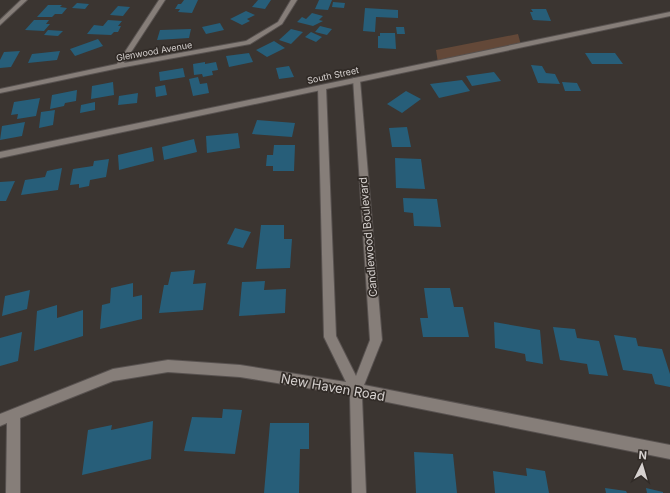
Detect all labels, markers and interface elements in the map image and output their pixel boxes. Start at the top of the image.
street label: Glenwood Avenue [115,39,193,63]
street label: South Street [306,64,360,86]
street label: Candlewood Boulevard [356,176,380,298]
street label: New Haven Road [280,370,386,404]
north arrow [622,445,662,485]
text: N [638,448,648,462]

